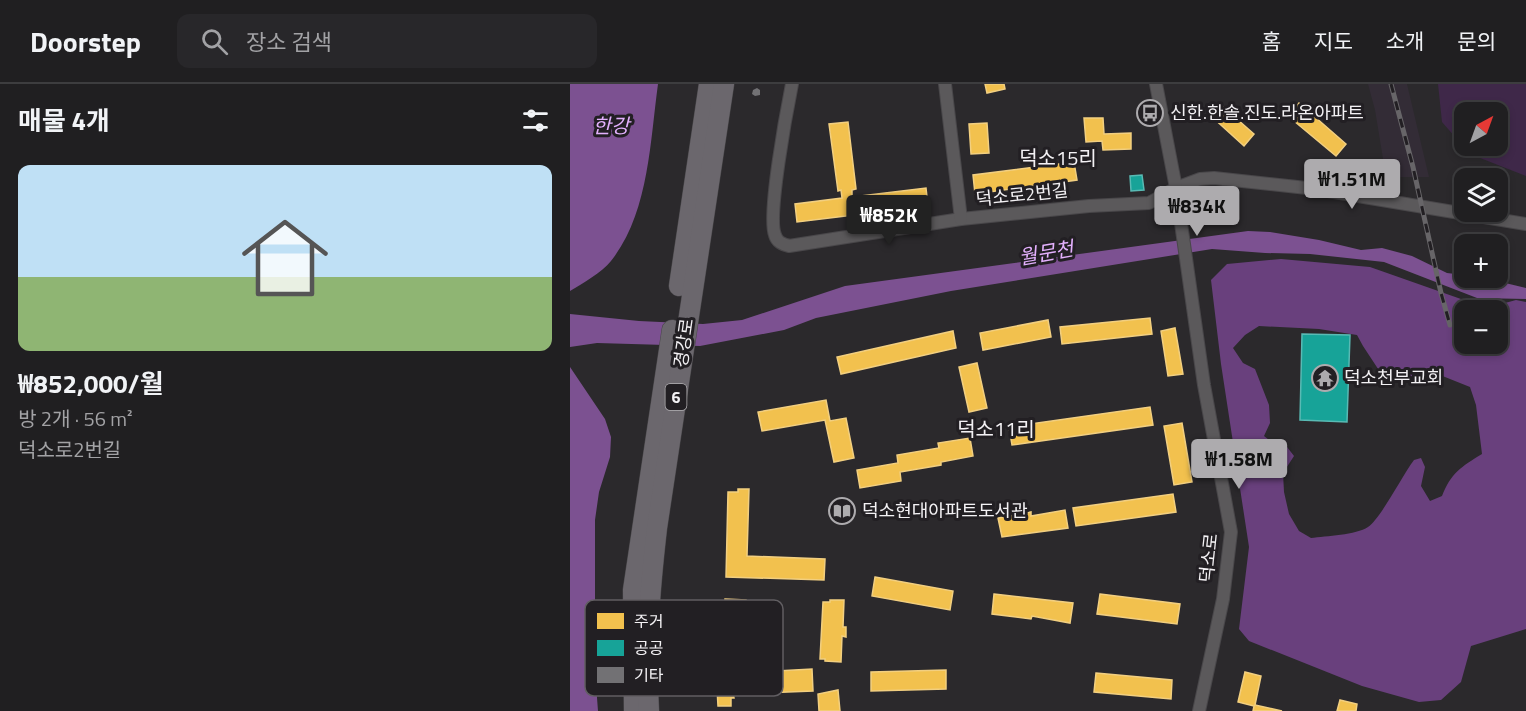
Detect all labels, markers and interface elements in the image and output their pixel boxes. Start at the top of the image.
search box [177,14,597,68]
text: Doorstep [30,20,141,63]
icon: search [198,25,231,58]
text: 장소 검색 [246,25,332,59]
text: 홈 [1262,25,1281,57]
text: 지도 [1314,25,1353,57]
text: 소개 [1386,25,1424,57]
text: 문의 [1457,25,1496,57]
bus stop icon: 신한.한솔.진도.라온아파트 [1135,98,1165,128]
place label: 신한.한솔.진도.라온아파트 [1170,99,1364,126]
text: 매물 4개 [18,101,110,140]
north arrow [1454,102,1508,156]
map controls [1454,102,1508,354]
icon: filters [519,104,552,137]
water label: 한강 [593,110,632,141]
district label: 덕소15리 [1019,142,1097,173]
pin: ₩1.51M [1303,159,1401,210]
text: ₩1.51M [1318,163,1386,194]
button: layers [1454,168,1508,222]
street label: 덕소로2번길 [974,176,1070,213]
pin: ₩834K [1155,186,1239,237]
text: ₩834K [1168,190,1226,221]
pin: ₩852K [847,195,931,246]
text: ₩852K [860,199,918,230]
icon: home [231,204,339,312]
water label: 월문천 [1016,232,1078,273]
button: + [1454,234,1508,288]
button: − [1454,300,1508,354]
street label: 경강로 [667,316,700,369]
temple icon: 덕소천부교회 [1310,363,1340,393]
text: ₩852,000/월 [18,364,164,403]
place label: 덕소천부교회 [1344,364,1443,391]
road number: 6 [666,384,686,410]
text: 방 2개 · 56 m² [18,403,133,434]
district label: 덕소11리 [957,413,1035,444]
text: 덕소로2번길 [18,434,121,465]
pin: ₩1.58M [1190,439,1288,490]
text: ₩1.58M [1205,443,1273,474]
library icon: 덕소현대아파트도서관 [827,496,857,526]
place label: 덕소현대아파트도서관 [862,497,1028,524]
street label: 덕소로 [1192,532,1225,584]
legend [585,600,783,696]
text: 주거 [634,609,663,633]
text: 공공 [634,636,663,660]
text: 기타 [634,663,664,687]

